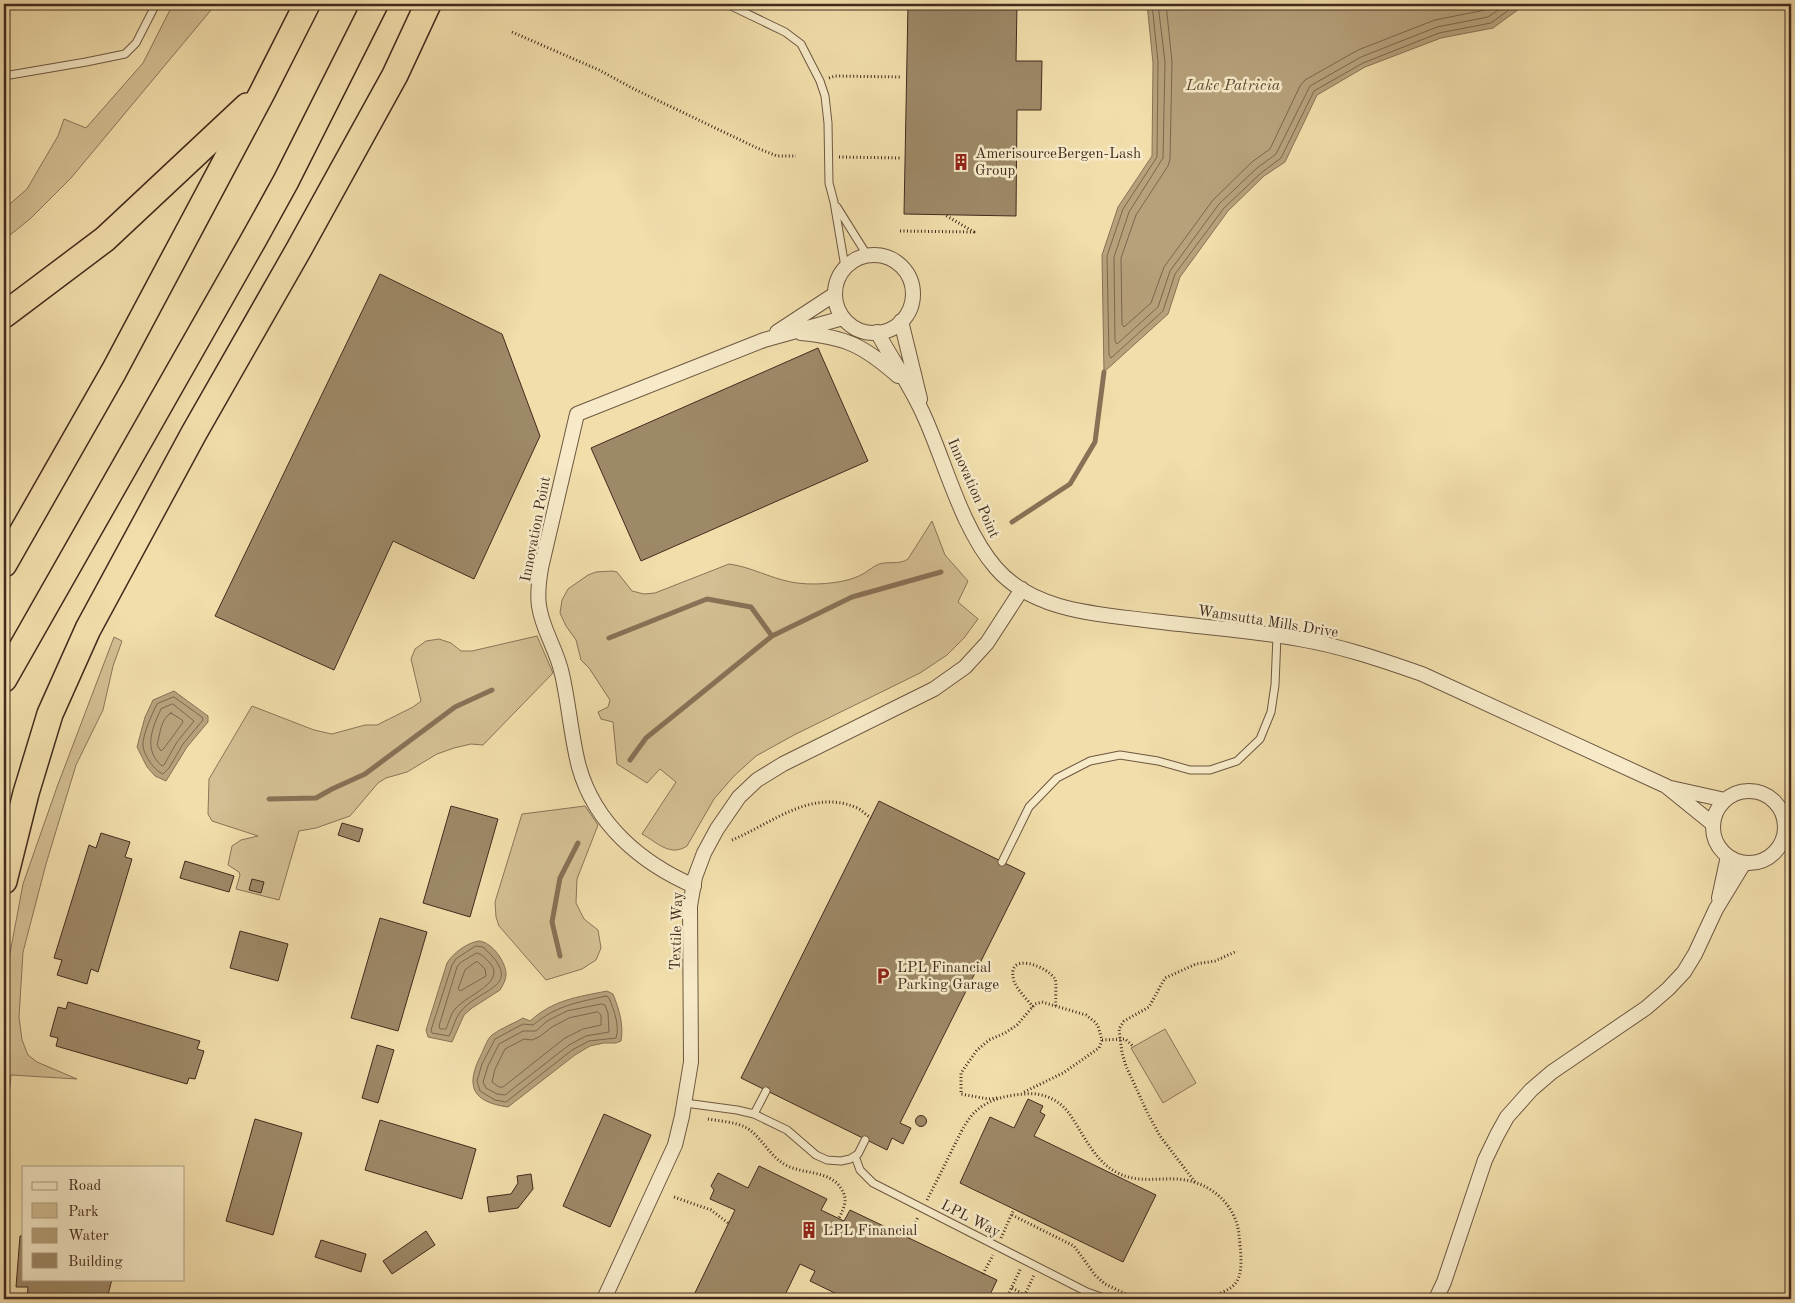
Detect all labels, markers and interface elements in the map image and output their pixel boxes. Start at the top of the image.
water label: Lake Patricia [1185,78,1281,94]
place label: AmerisourceBergen-Lash Group [975,147,1141,179]
building icon: AmerisourceBergen-Lash Group [951,152,971,172]
street label: Innovation Point [944,437,1001,541]
street label: Innovation Point [519,475,554,583]
street label: Wamsutta Mills Drive [1196,604,1339,641]
street label: Textile Way [669,891,686,971]
place label: LPL Financial Parking Garage [897,961,999,993]
parking icon: LPL Financial Parking Garage [873,966,893,986]
legend [22,1166,185,1280]
text: Road [68,1179,102,1194]
street label: LPL Way [938,1198,1002,1241]
text: Park [68,1205,99,1220]
building icon: LPL Financial [799,1220,819,1240]
place label: LPL Financial [823,1224,917,1239]
text: Water [68,1229,109,1244]
text: Building [68,1255,123,1270]

